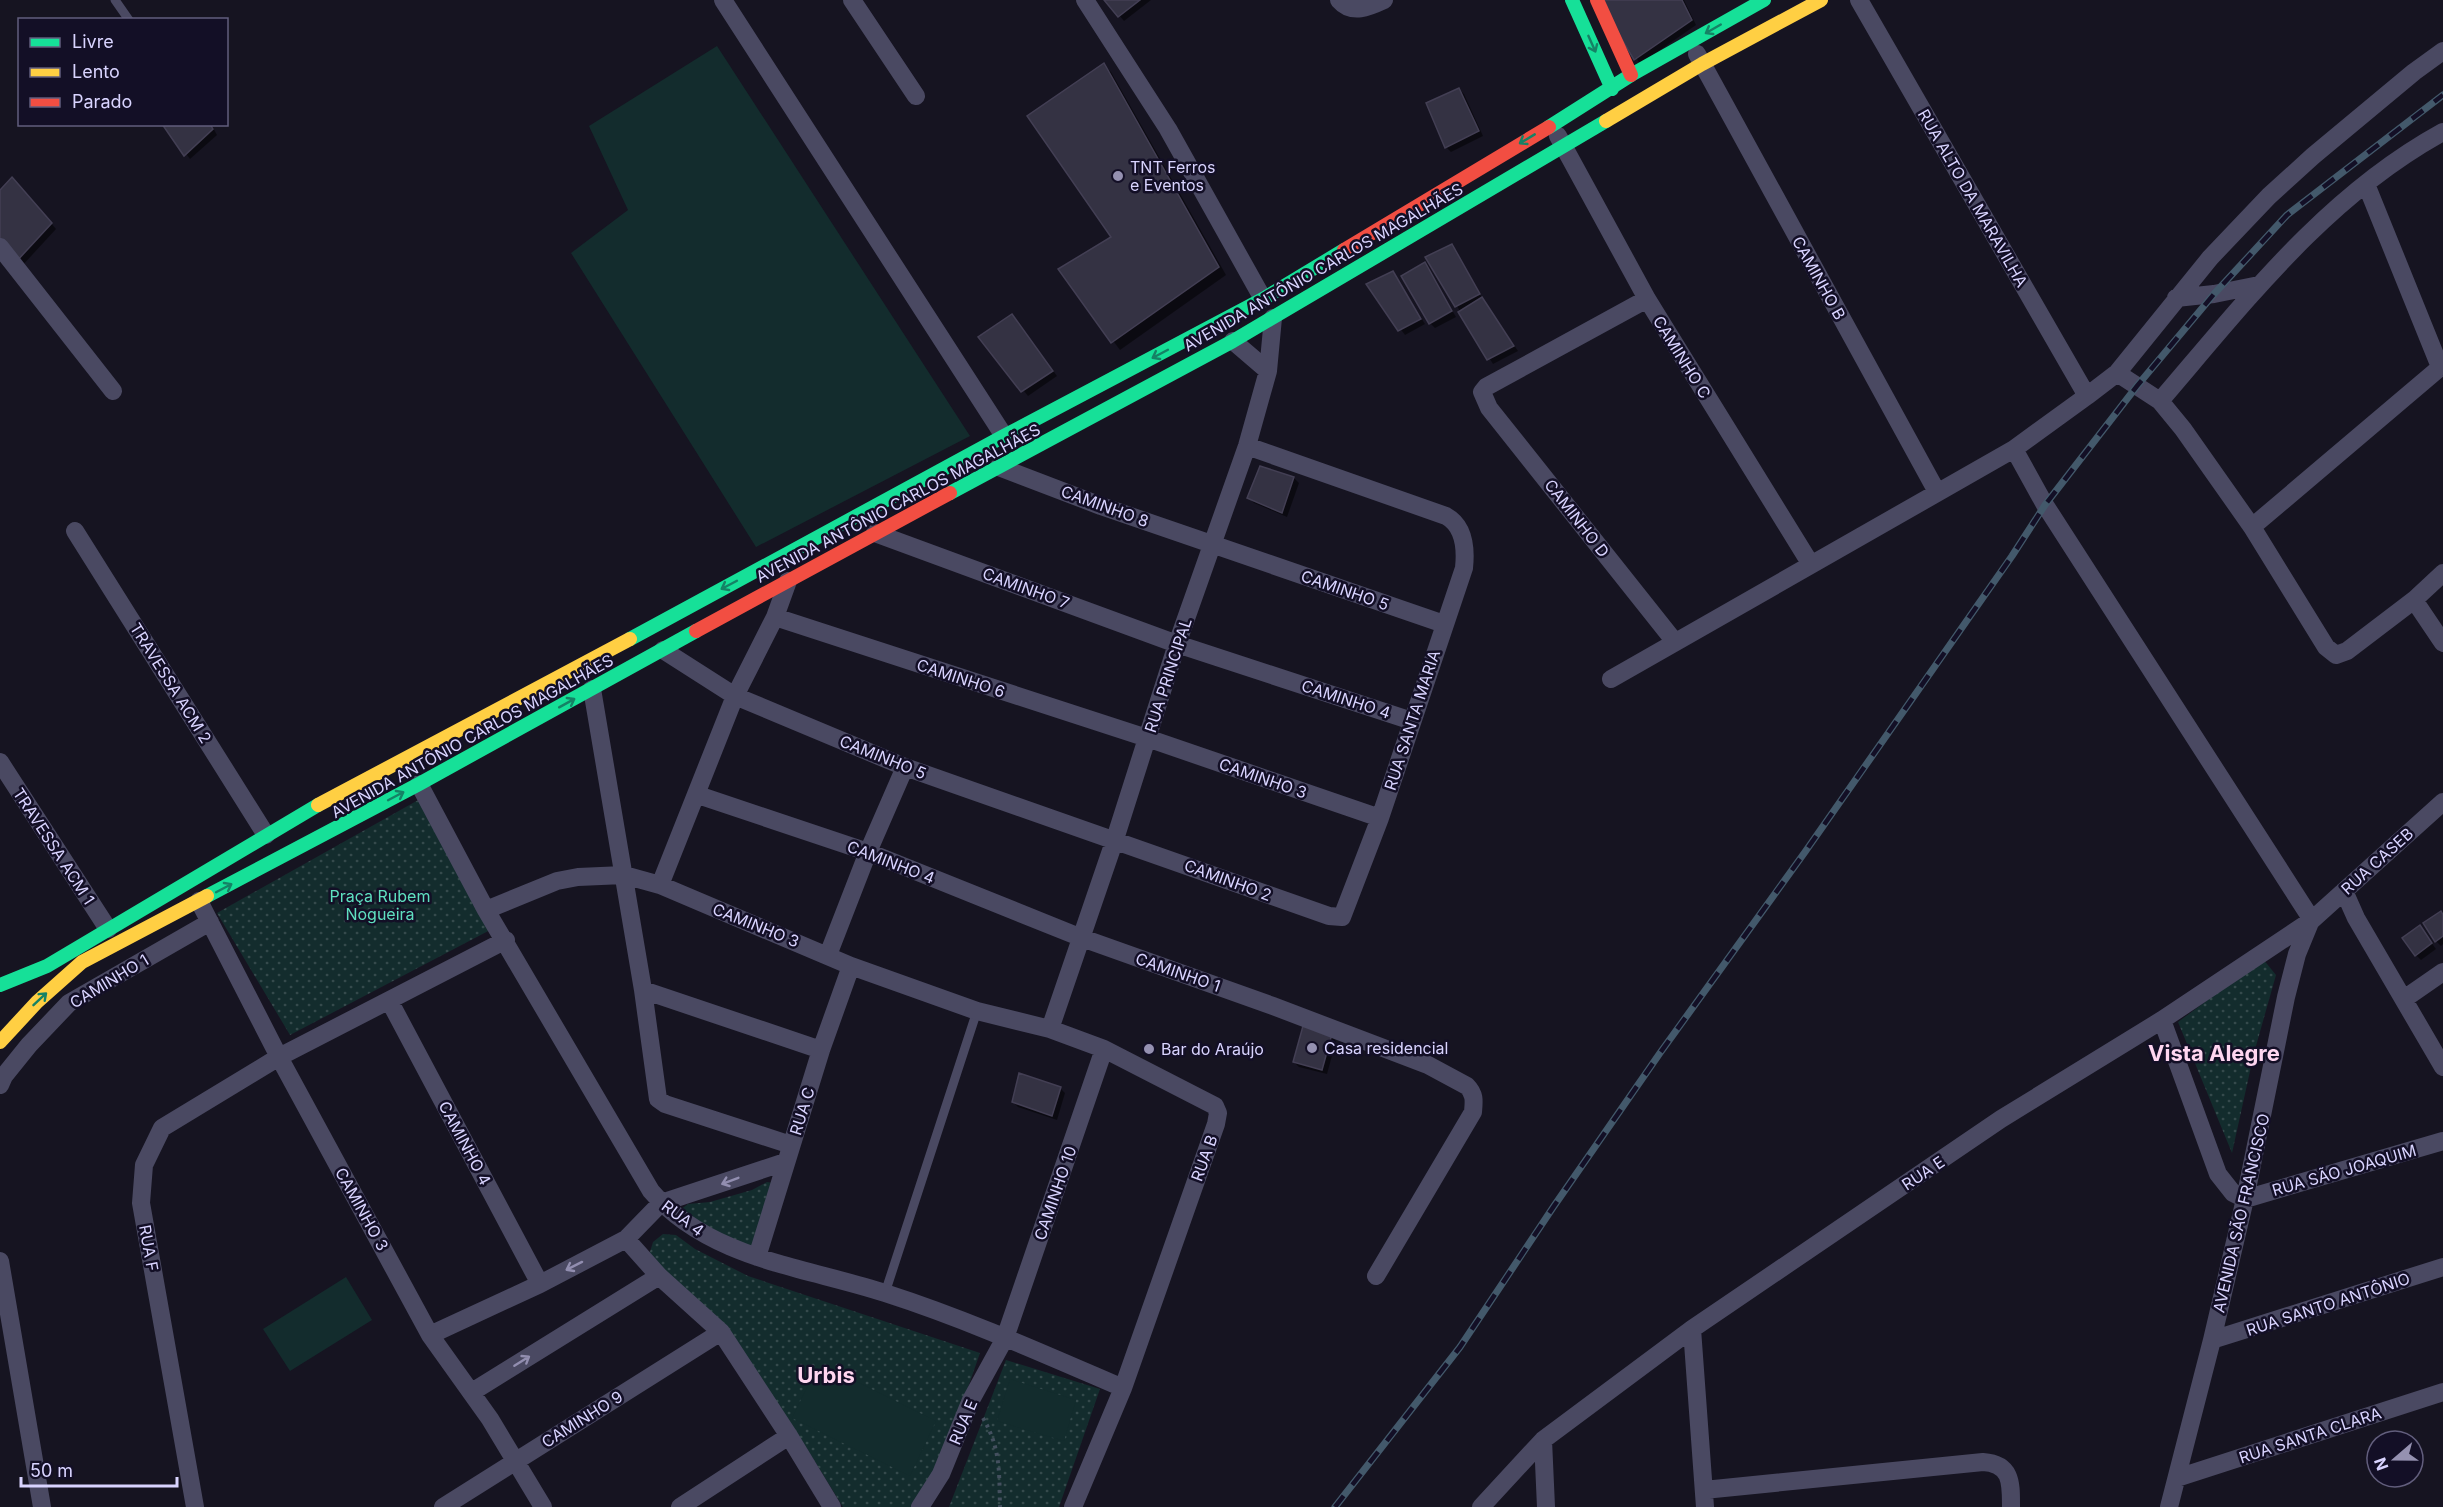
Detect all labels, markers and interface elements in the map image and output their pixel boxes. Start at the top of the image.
legend [18,18,228,126]
one-way arrow [1705,24,1722,36]
text: Livre [72,31,114,52]
one-way arrow [1586,35,1598,53]
text: Lento [72,61,120,82]
text: Parado [72,91,132,112]
street label: RUA ALTO DA MARAVILHA [1914,105,2032,291]
one-way arrow [1519,133,1536,145]
place label: TNT Ferros e Eventos [1130,157,1215,195]
marker: TNT Ferros e Eventos [1111,169,1125,183]
street label: AVENIDA ANTÔNIO CARLOS MAGALHÃES [1180,178,1466,356]
street label: CAMINHO B [1788,233,1850,323]
street label: CAMINHO C [1649,312,1715,402]
one-way arrow [1151,349,1169,360]
street label: AVENIDA ANTÔNIO CARLOS MAGALHÃES [752,419,1044,587]
street label: CAMINHO D [1540,475,1614,561]
street label: CAMINHO 8 [1058,481,1152,531]
street label: CAMINHO 7 [980,563,1072,613]
street label: CAMINHO 5 [1298,566,1392,614]
one-way arrow [721,579,738,591]
street label: RUA PRINCIPAL [1140,615,1196,735]
street label: TRAVESSA ACM 2 [126,619,216,747]
street label: RUA SANTA MARIA [1380,647,1444,793]
street label: AVENIDA ANTÔNIO CARLOS MAGALHÃES [327,650,617,822]
street label: CAMINHO 6 [914,654,1008,702]
street label: CAMINHO 4 [1299,675,1393,723]
one-way arrow [558,697,575,709]
street label: CAMINHO 5 [837,731,929,783]
street label: CAMINHO 3 [1216,754,1310,802]
street label: TRAVESSA ACM 1 [9,784,99,908]
one-way arrow [387,790,405,802]
street label: RUA CASEB [2337,823,2417,899]
street label: CAMINHO 4 [844,836,938,888]
street label: CAMINHO 2 [1182,855,1274,905]
one-way arrow [214,882,232,893]
park label: Praça Rubem Nogueira [330,886,430,924]
street label: CAMINHO 3 [710,899,802,951]
street label: CAMINHO 1 [1133,948,1223,996]
street label: CAMINHO 1 [66,950,152,1012]
one-way arrow [33,992,48,1007]
place label: Casa residencial [1324,1038,1448,1058]
place label: Bar do Araújo [1161,1039,1264,1059]
district label: Vista Alegre [2148,1040,2280,1066]
marker: Casa residencial [1305,1041,1319,1055]
marker: Bar do Araújo [1142,1042,1156,1056]
street label: RUA C [785,1085,819,1137]
street label: CAMINHO 4 [435,1098,495,1188]
street label: AVENIDA SÃO FRANCISCO [2208,1111,2274,1315]
street label: RUA B [1186,1132,1222,1184]
street label: RUA SÃO JOAQUIM [2270,1140,2418,1200]
street label: CAMINHO 10 [1030,1143,1080,1243]
street label: RUA E [1898,1152,1948,1194]
street label: CAMINHO 3 [331,1164,393,1254]
one-way arrow [721,1176,740,1187]
street label: RUA 4 [658,1196,708,1240]
street label: RUA F [135,1223,163,1273]
one-way arrow [566,1261,584,1272]
street label: RUA SANTO ANTÔNIO [2244,1268,2412,1340]
one-way arrow [513,1355,530,1367]
district label: Urbis [797,1362,855,1388]
street label: CAMINHO 9 [538,1386,626,1452]
street label: RUA E [945,1396,981,1448]
street label: RUA SANTA CLARA [2236,1403,2384,1467]
north arrow [2365,1429,2425,1489]
scale bar [21,1450,177,1488]
text: 50 m [30,1460,73,1481]

